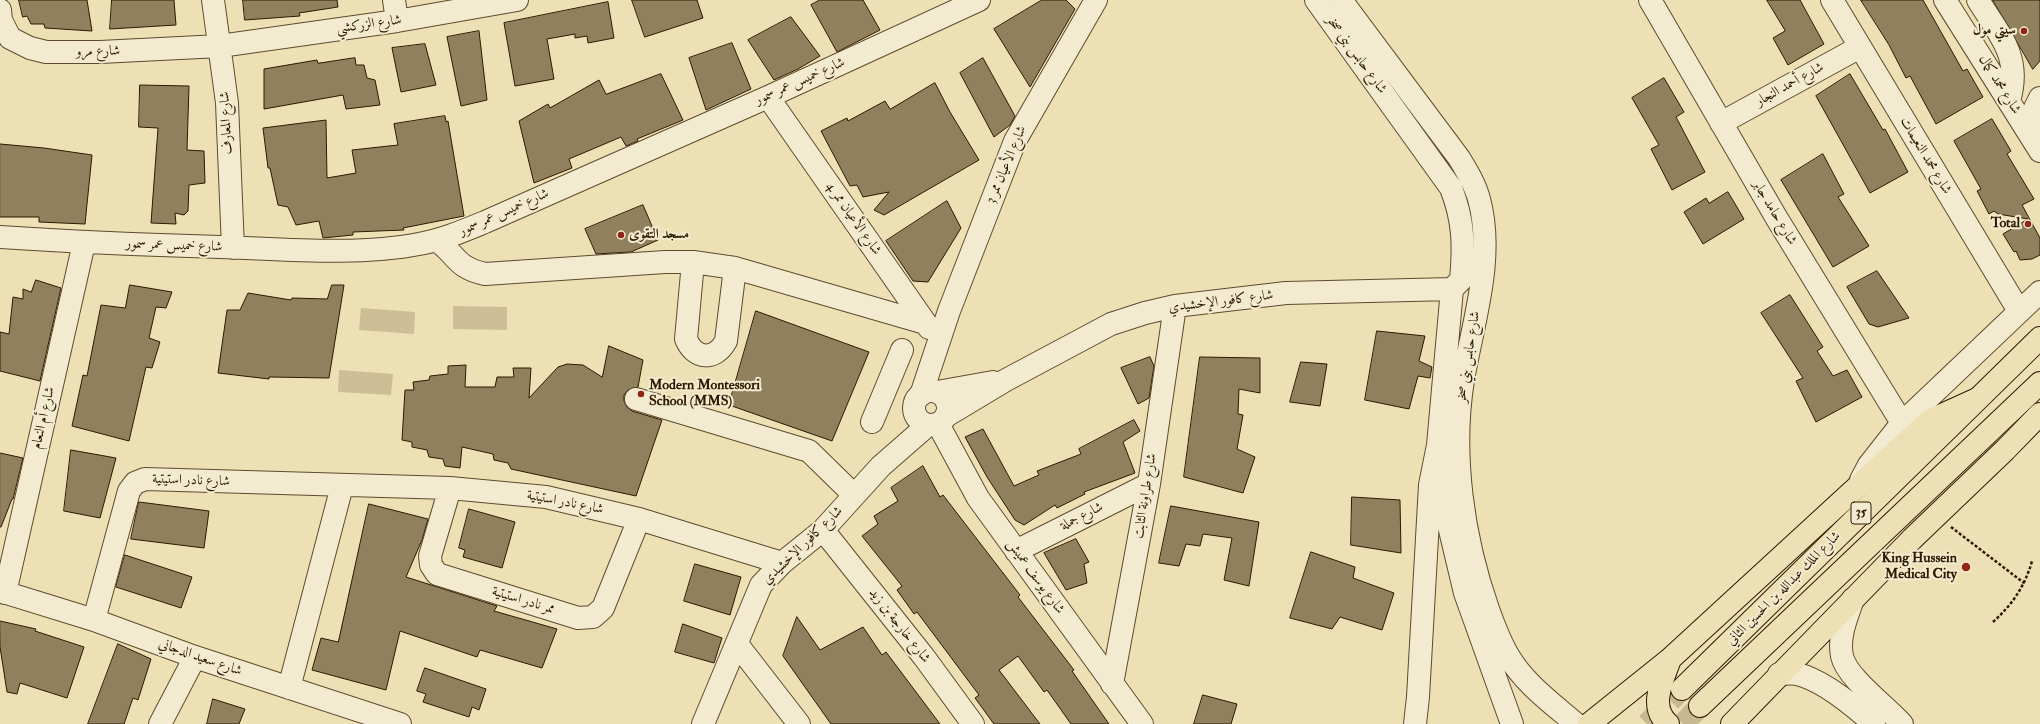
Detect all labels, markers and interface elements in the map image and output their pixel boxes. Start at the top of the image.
street label: شارع الزركشي [335,12,403,38]
street label: شارع حابس بني صخر [1322,13,1390,97]
place label: سيتي مول [1973,23,2016,39]
marker: سيتي مول [2019,26,2029,36]
street label: شارع مرو [76,43,120,61]
street label: شارع محمد كمال [1974,52,2024,118]
street label: شارع خميس عمر سمور [752,55,848,109]
street label: شارع أحمد النجار [1753,59,1827,111]
street label: شارع المعارف [217,91,237,155]
street label: شارع محمد النعيمات [1895,114,1955,198]
street label: شارع الأعيان ممر 3 [983,124,1031,206]
street label: شارع حامد جابر [1748,178,1800,248]
street label: شارع الأعيان ممر 4 [822,179,884,259]
street label: شارع خميس عمر سمور [456,186,552,240]
place label: Total [1991,216,2020,232]
marker: Total [2023,219,2033,229]
place label: مسجد التقوى [629,227,689,243]
marker: مسجد التقوى [616,230,626,240]
street label: شارع خميس عمر سمور [125,236,223,256]
street label: شارع كافور الإخشيدي [1168,287,1274,317]
street label: شارع حابس بني صخر [1453,310,1485,404]
place label: Modern Montessori School (MMS) [649,378,760,410]
street label: شارع أم النعام [29,385,59,451]
marker: Modern Montessori School (MMS) [636,389,646,399]
street label: شارع طراونة الثابت [1131,452,1161,540]
street label: شارع نادر استيتية [152,471,230,491]
street label: شارع نادر استيتية [525,487,605,519]
street label: شارع جملة [1058,499,1106,535]
road number: 35 [1851,502,1871,524]
street label: شارع كافور الإخشيدي [759,503,847,589]
street label: شارع الملك عبدالله بن الحسين الثاني [1723,528,1845,650]
street label: شارع يوسف عميش [1002,536,1068,618]
place label: King Hussein Medical City [1881,551,1957,584]
marker: King Hussein Medical City [1960,561,1972,573]
street label: ممر نادر استيتية [490,584,556,618]
street label: شارع خارجة بن زيد [865,585,933,667]
street label: شارع سعيد الدجاني [156,636,244,680]

